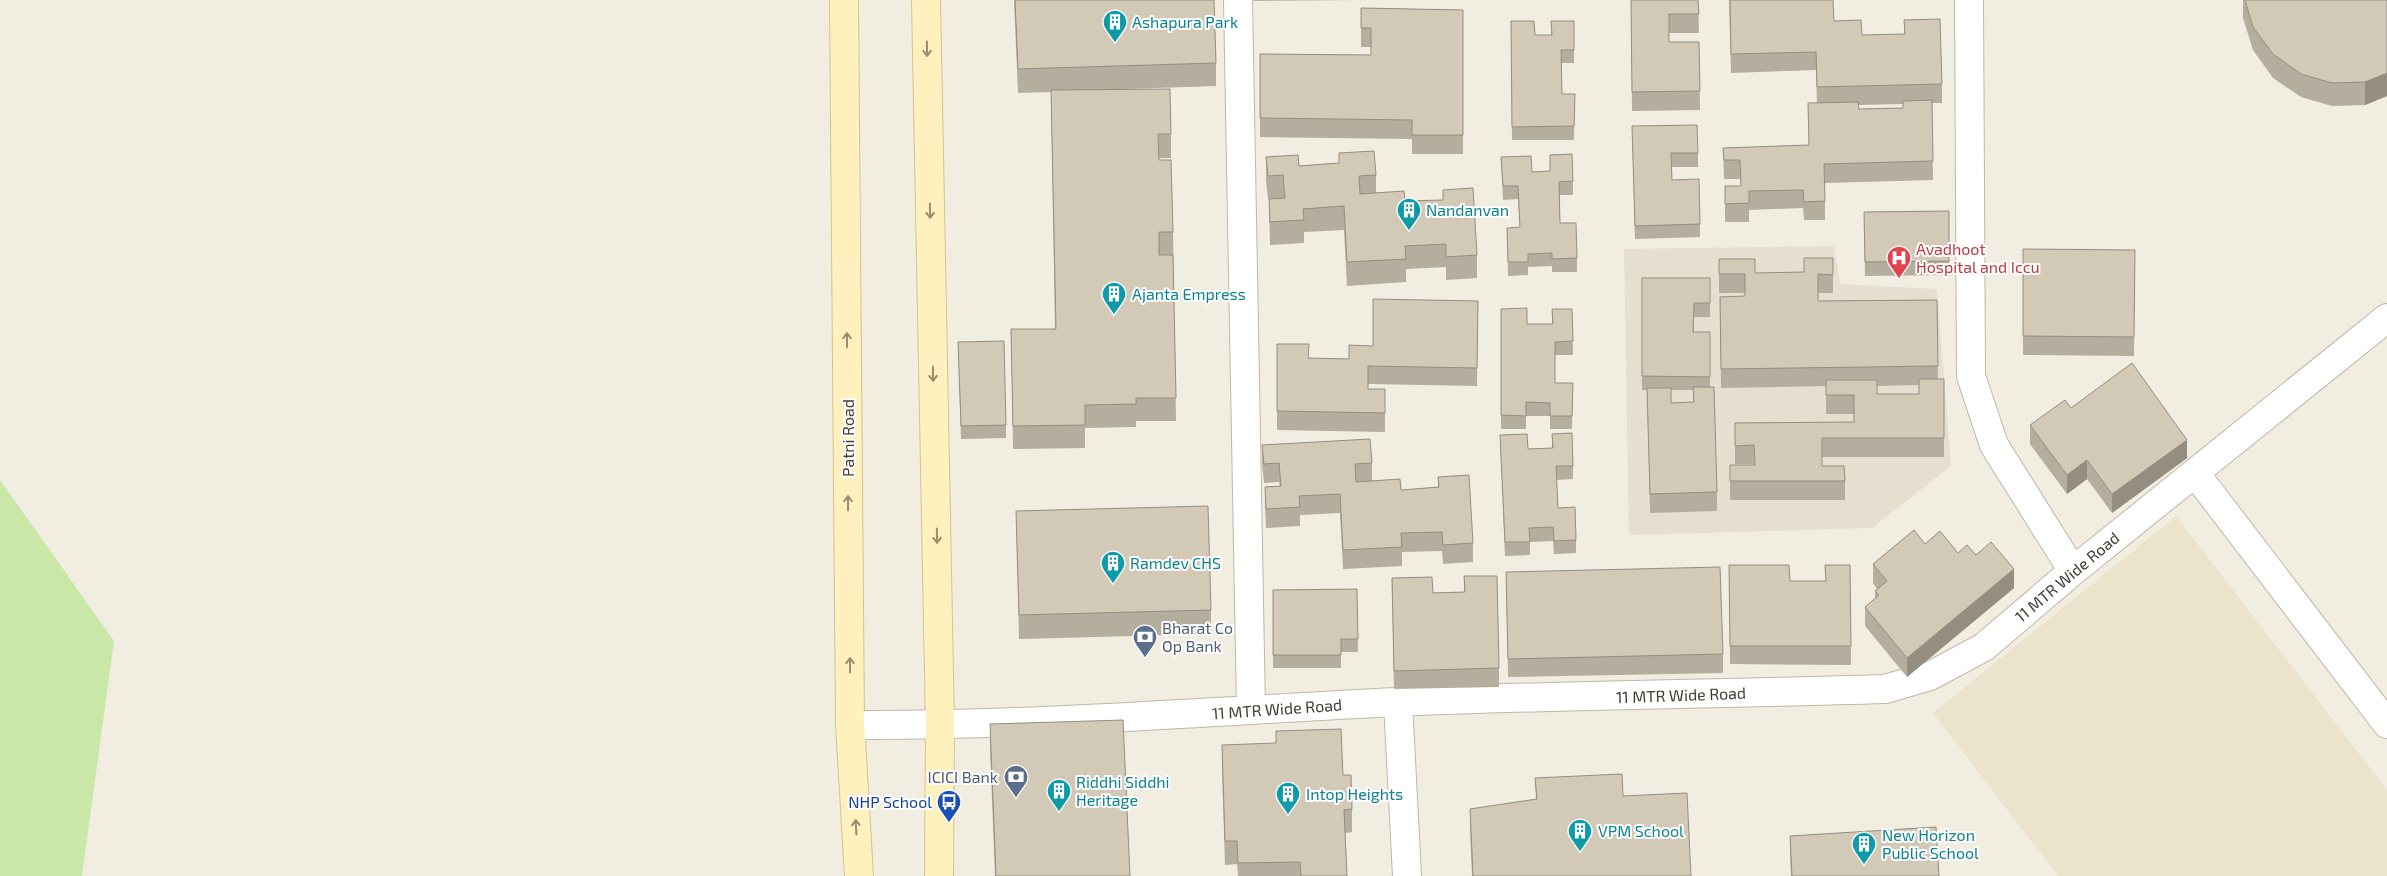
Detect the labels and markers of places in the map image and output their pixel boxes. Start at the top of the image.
building icon: Ashapura Park [1102,9,1128,43]
place label: Ashapura Park [1132,12,1238,31]
building icon: Nandanvan [1396,197,1422,231]
place label: Nandanvan [1426,200,1509,219]
place label: Avadhoot Hospital and Iccu [1916,239,2040,276]
hospital icon: Avadhoot Hospital and Iccu [1886,245,1912,279]
building icon: Ajanta Empress [1101,281,1127,315]
place label: Ajanta Empress [1132,284,1246,304]
building icon: Ramdev CHS [1100,550,1126,584]
place label: Ramdev CHS [1130,553,1221,572]
place label: Bharat Co Op Bank [1162,618,1233,655]
bank icon: Bharat Co Op Bank [1132,624,1158,658]
bank icon: ICICI Bank [1003,764,1029,798]
place label: ICICI Bank [927,767,998,786]
place label: Riddhi Siddhi Heritage [1076,772,1170,809]
building icon: Riddhi Siddhi Heritage [1046,778,1072,812]
building icon: Intop Heights [1275,781,1301,815]
place label: Intop Heights [1306,784,1403,803]
bus stop icon: NHP School [936,789,962,823]
place label: NHP School [848,792,932,811]
building icon: VPM School [1567,818,1593,852]
place label: VPM School [1598,821,1684,840]
place label: New Horizon Public School [1882,825,1979,862]
building icon: New Horizon Public School [1851,831,1877,865]

